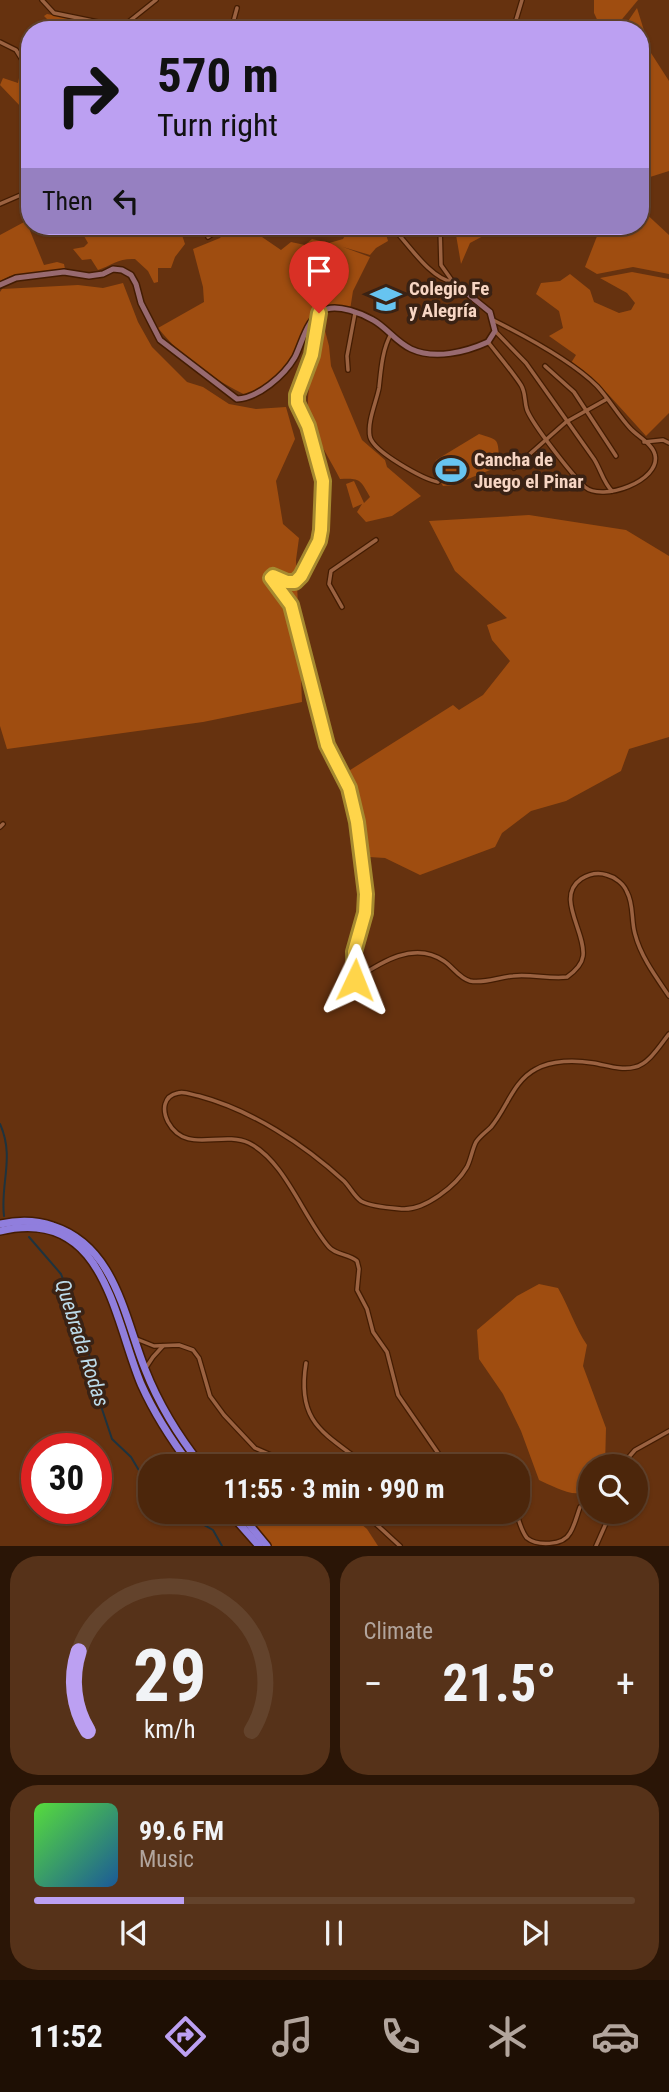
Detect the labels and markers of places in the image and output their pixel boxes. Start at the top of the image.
pin [289,241,349,313]
place label: Colegio Fe y Alegría [409,277,489,322]
school or university icon: Colegio Fe y Alegría [369,282,403,316]
place label: Cancha de Juego el Pinar [474,448,584,493]
sports icon: Cancha de Juego el Pinar [434,453,468,487]

